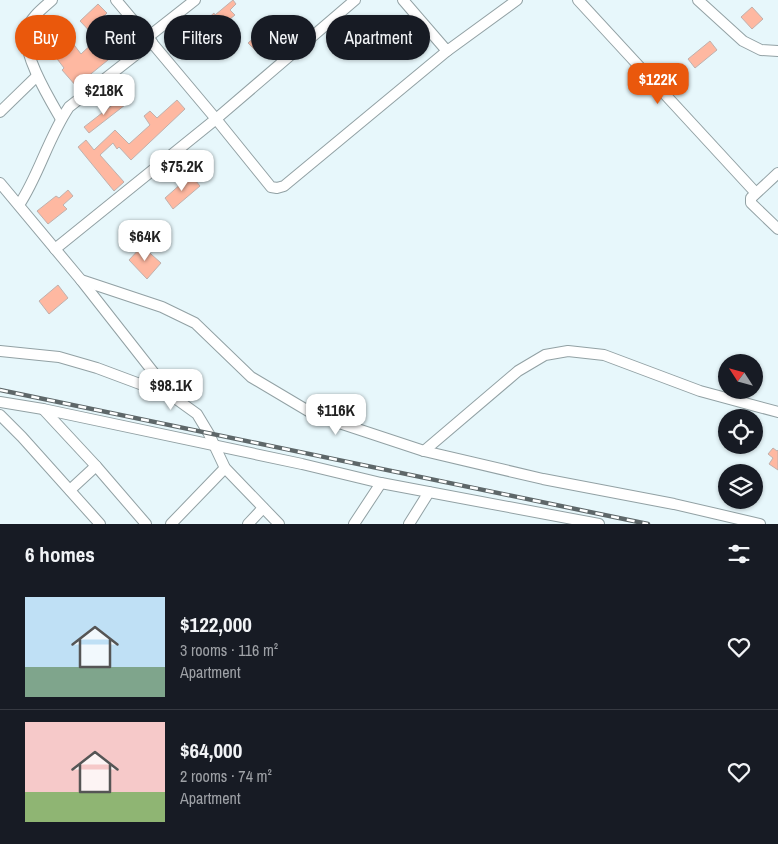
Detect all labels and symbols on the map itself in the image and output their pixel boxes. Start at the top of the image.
pin: $122K [623,62,693,105]
pin: $218K [69,74,139,116]
pin: $75.2K [141,150,223,192]
pin: $64K [115,220,175,262]
north arrow [718,354,762,399]
pin: $98.1K [130,368,212,411]
pin: $116K [301,394,371,436]

